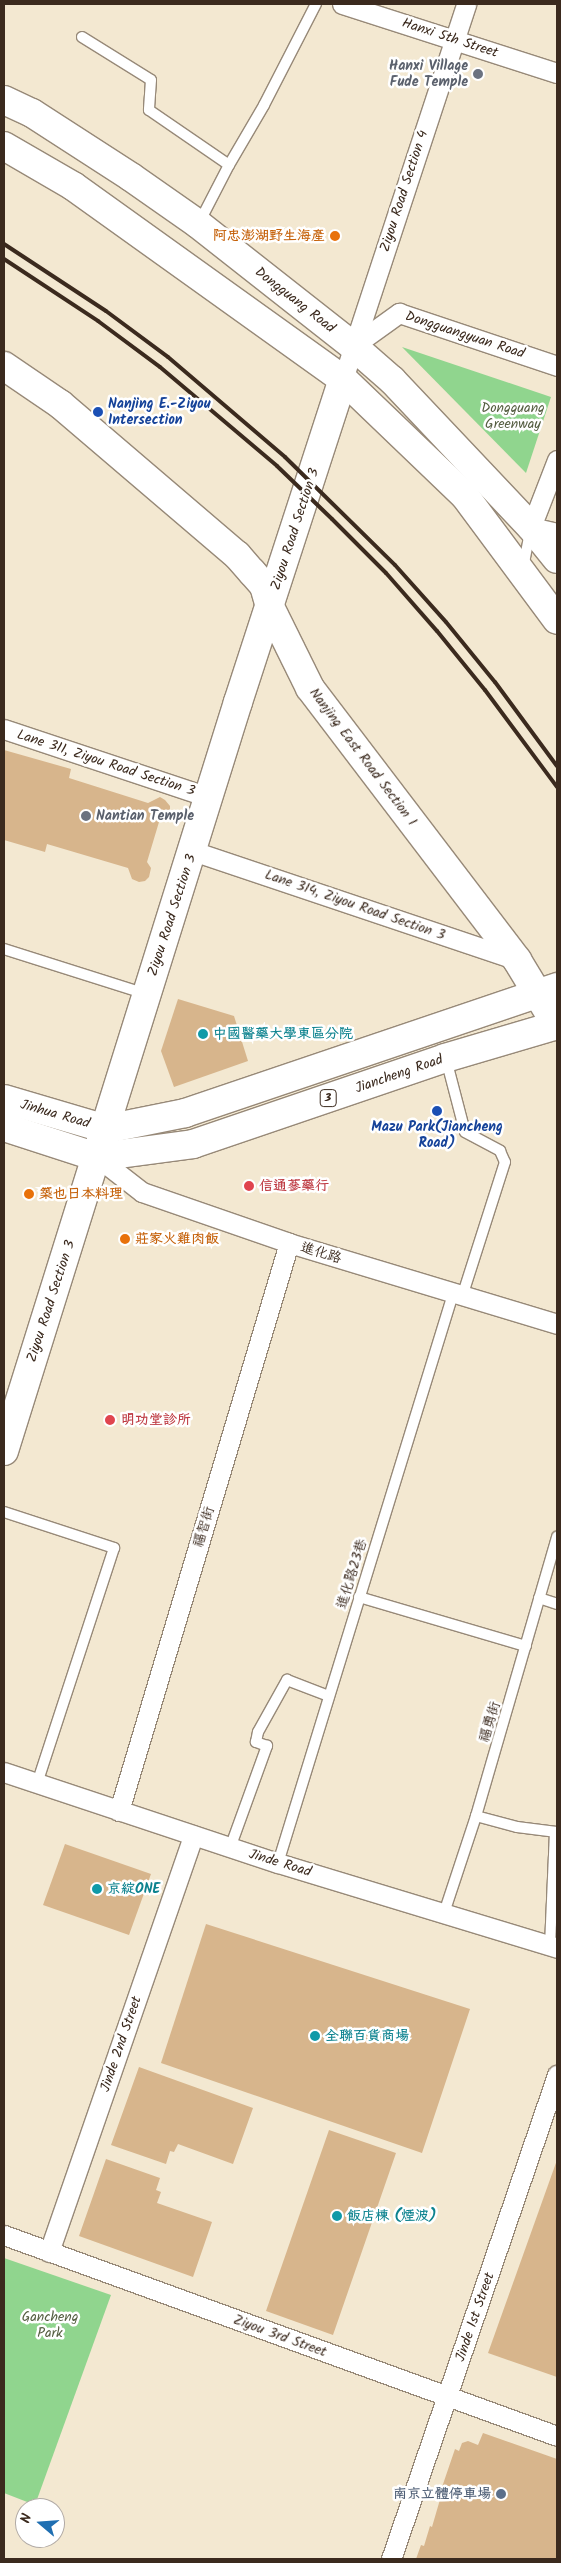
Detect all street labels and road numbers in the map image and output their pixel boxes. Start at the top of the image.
street label: Hanxi 5th Street [400,15,500,61]
street label: Ziyou Road Section 4 [376,128,432,254]
street label: Dongguang Road [252,263,338,337]
street label: Dongguangyuan Road [403,308,527,362]
street label: Ziyou Road Section 3 [267,466,323,592]
street label: Nanjing East Road Section 1 [306,685,420,829]
street label: Lane 311, Ziyou Road Section 3 [15,726,197,800]
street label: Ziyou Road Section 3 [144,852,200,978]
street label: Lane 314, Ziyou Road Section 3 [263,866,447,944]
street label: Jiancheng Road [353,1051,445,1097]
road number: 3 [319,1088,337,1108]
street label: Jinhua Road [18,1096,92,1132]
street label: Ziyou Road Section 3 [23,1238,79,1364]
street label: 進化路 [298,1239,344,1267]
street label: 福智街 [190,1504,218,1550]
street label: 進化路23巷 [333,1537,371,1611]
street label: 福勇街 [476,1699,504,1745]
street label: Jinde Road [247,1846,313,1880]
street label: Jinde 2nd Street [97,1994,145,2094]
street label: Jinde 1st Street [452,2270,498,2364]
street label: Ziyou 3rd Street [231,2311,329,2361]

